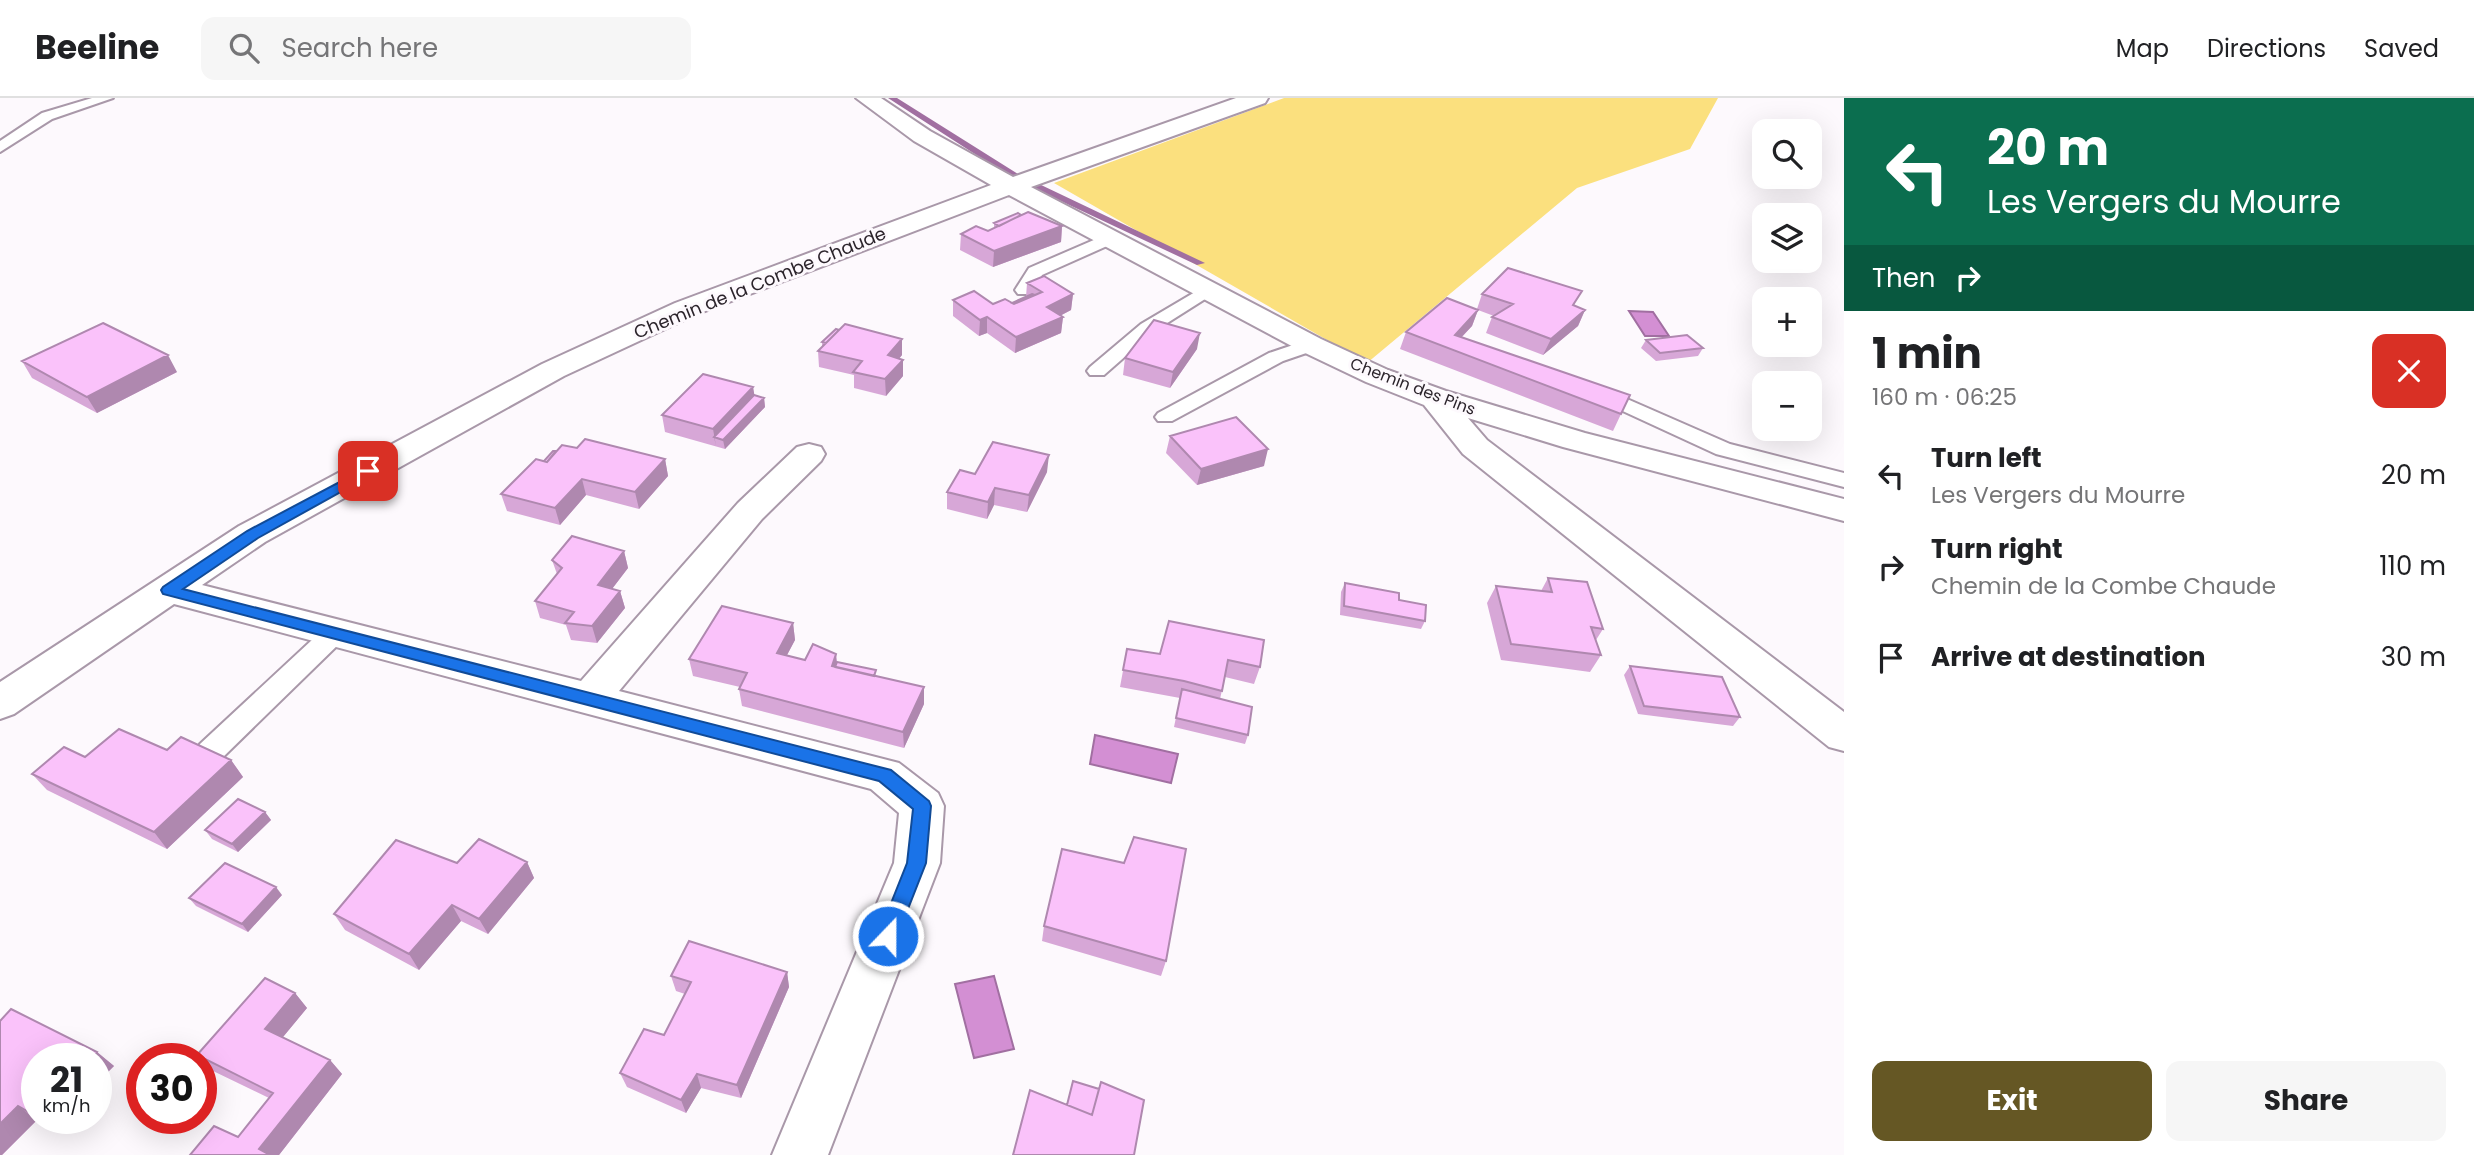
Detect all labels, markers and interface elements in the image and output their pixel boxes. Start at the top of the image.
search box [201,17,691,80]
text: Beeline [35,24,159,71]
icon: search [225,29,263,67]
text: Search here [281,30,438,66]
text: Map [2116,32,2169,65]
text: Directions [2207,32,2326,65]
text: Saved [2364,32,2439,65]
text: 20 m [1987,114,2109,182]
map controls [1752,119,1822,441]
button: search [1752,119,1822,189]
icon: left [1872,126,1963,217]
text: Les Vergers du Mourre [1987,179,2341,224]
button: layers [1752,203,1822,273]
street label: Chemin de la Combe Chaude [630,220,890,345]
icon: right [1949,259,1987,297]
text: Then [1872,260,1935,296]
button: + [1752,287,1822,357]
text: 1 min [1872,324,1982,383]
button: close [2372,334,2446,408]
street label: Chemin des Pins [1347,352,1479,421]
button: − [1752,371,1822,441]
text: 160 m · 06:25 [1872,381,2017,413]
text: Turn left [1931,440,2042,476]
pin [338,441,398,501]
icon: arrive [349,452,387,490]
icon: left [1872,457,1910,495]
text: 20 m [2381,457,2446,493]
text: Les Vergers du Mourre [1931,479,2185,511]
text: Turn right [1931,531,2063,567]
icon: right [1872,548,1910,586]
text: 110 m [2379,548,2446,584]
text: Chemin de la Combe Chaude [1931,570,2276,602]
icon: arrive [1872,639,1910,677]
text: Arrive at destination [1931,639,2206,675]
text: 30 m [2381,639,2446,675]
position arrow [851,899,925,973]
speed limit sign: 30 [126,1043,217,1134]
text: 21 [50,1055,83,1104]
button: Exit [1872,1061,2152,1141]
button: Share [2166,1061,2446,1141]
text: km/h [43,1093,90,1118]

